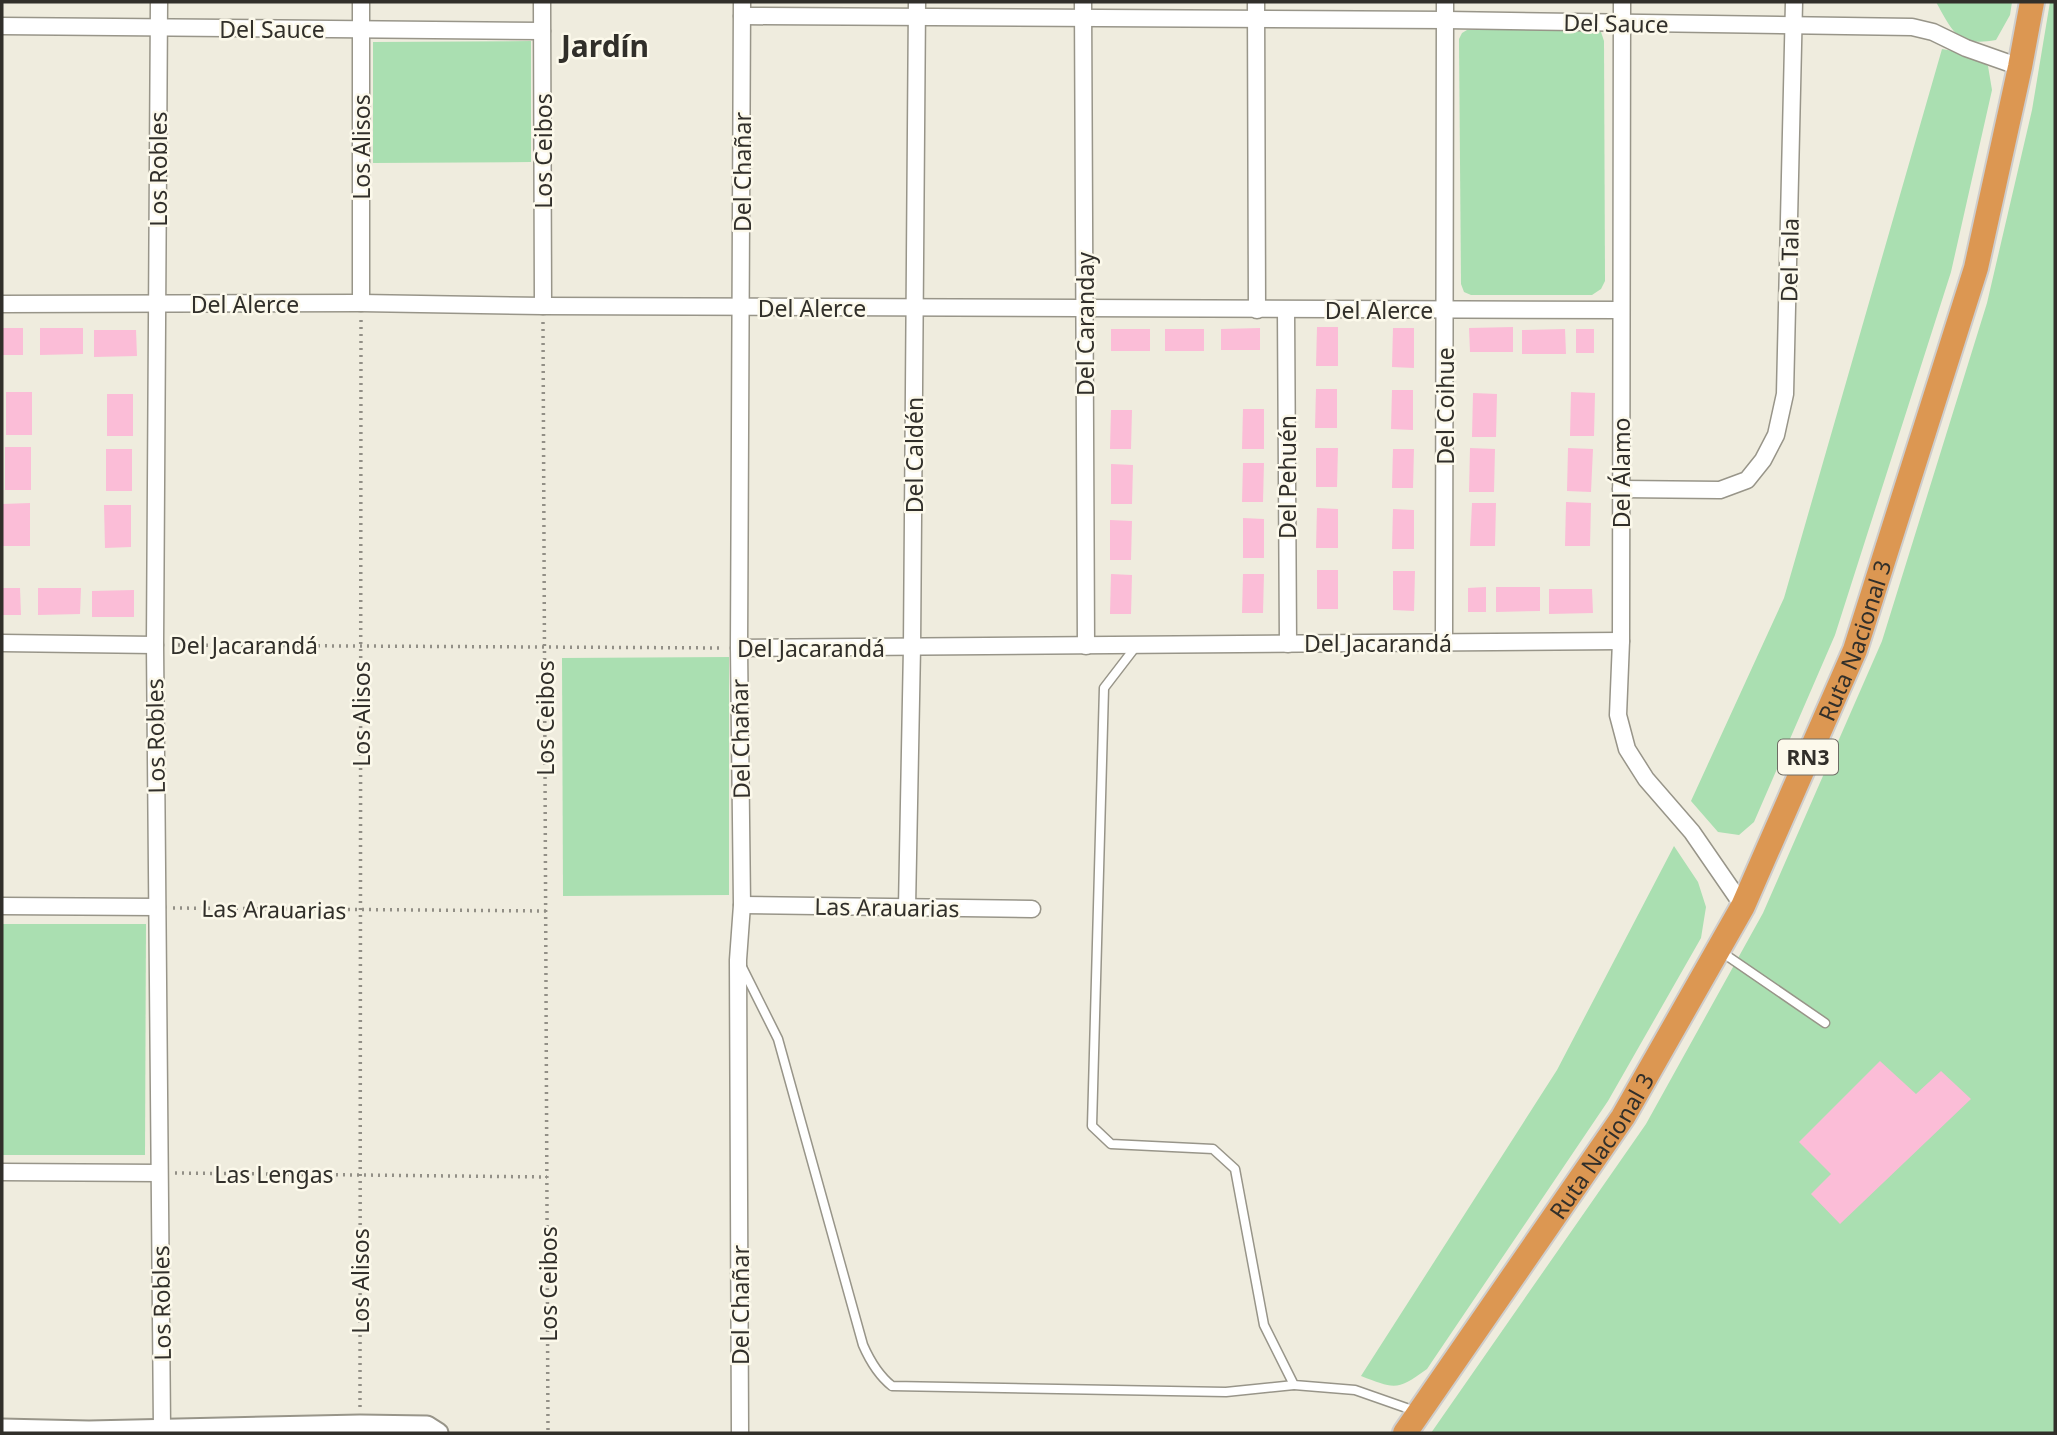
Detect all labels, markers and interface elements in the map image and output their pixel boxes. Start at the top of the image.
street label: Del Sauce [1563,6,1669,40]
street label: Del Sauce [219,13,325,45]
district label: Jardín [558,25,649,66]
street label: Los Ceibos [527,93,559,209]
street label: Los Alisos [345,94,377,200]
street label: Los Robles [142,111,174,227]
street label: Del Chañar [726,112,758,232]
street label: Del Tala [1772,218,1806,302]
street label: Del Caranday [1069,252,1101,396]
street label: Del Alerce [191,288,299,320]
street label: Del Alerce [758,292,866,324]
street label: Del Alerce [1325,294,1433,326]
street label: Del Coihue [1429,347,1461,465]
street label: Del Caldén [898,397,930,513]
street label: Del Pehuén [1271,415,1303,539]
street label: Del Álamo [1605,418,1637,528]
street label: Ruta Nacional 3 [1810,556,1899,726]
street label: Del Jacarandá [1304,627,1452,659]
street label: Del Jacarandá [170,629,318,661]
street label: Del Jacarandá [737,632,885,664]
street label: Los Ceibos [529,660,561,776]
street label: Los Alisos [345,661,377,767]
street label: Los Robles [138,678,172,794]
street label: Del Chañar [723,678,757,799]
road number: RN3 [1778,740,1838,774]
street label: Las Arauarias [814,890,960,924]
street label: Las Arauarias [201,892,347,926]
street label: Ruta Nacional 3 [1541,1067,1661,1225]
street label: Las Lengas [214,1158,334,1190]
street label: Los Ceibos [532,1226,564,1342]
street label: Los Alisos [344,1228,376,1334]
street label: Los Robles [144,1245,178,1361]
street label: Del Chañar [724,1245,756,1365]

